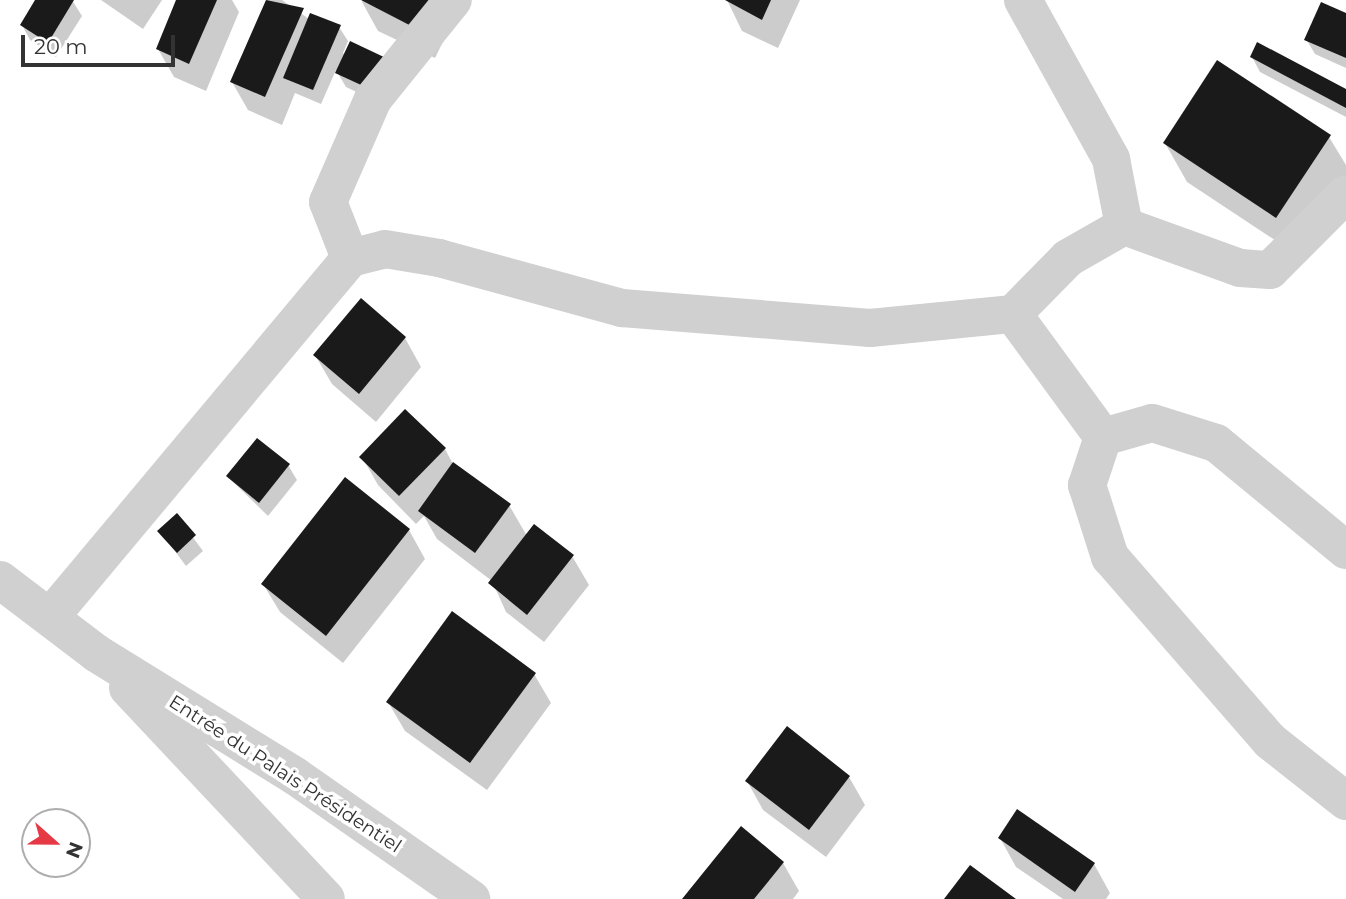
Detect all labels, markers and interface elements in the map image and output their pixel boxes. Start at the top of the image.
scale bar [24,21,178,65]
text: 20 m [34,34,88,59]
street label: Entrée du Palais Présidentiel [165,690,405,858]
north arrow [21,808,91,878]
text: N [61,839,88,861]

